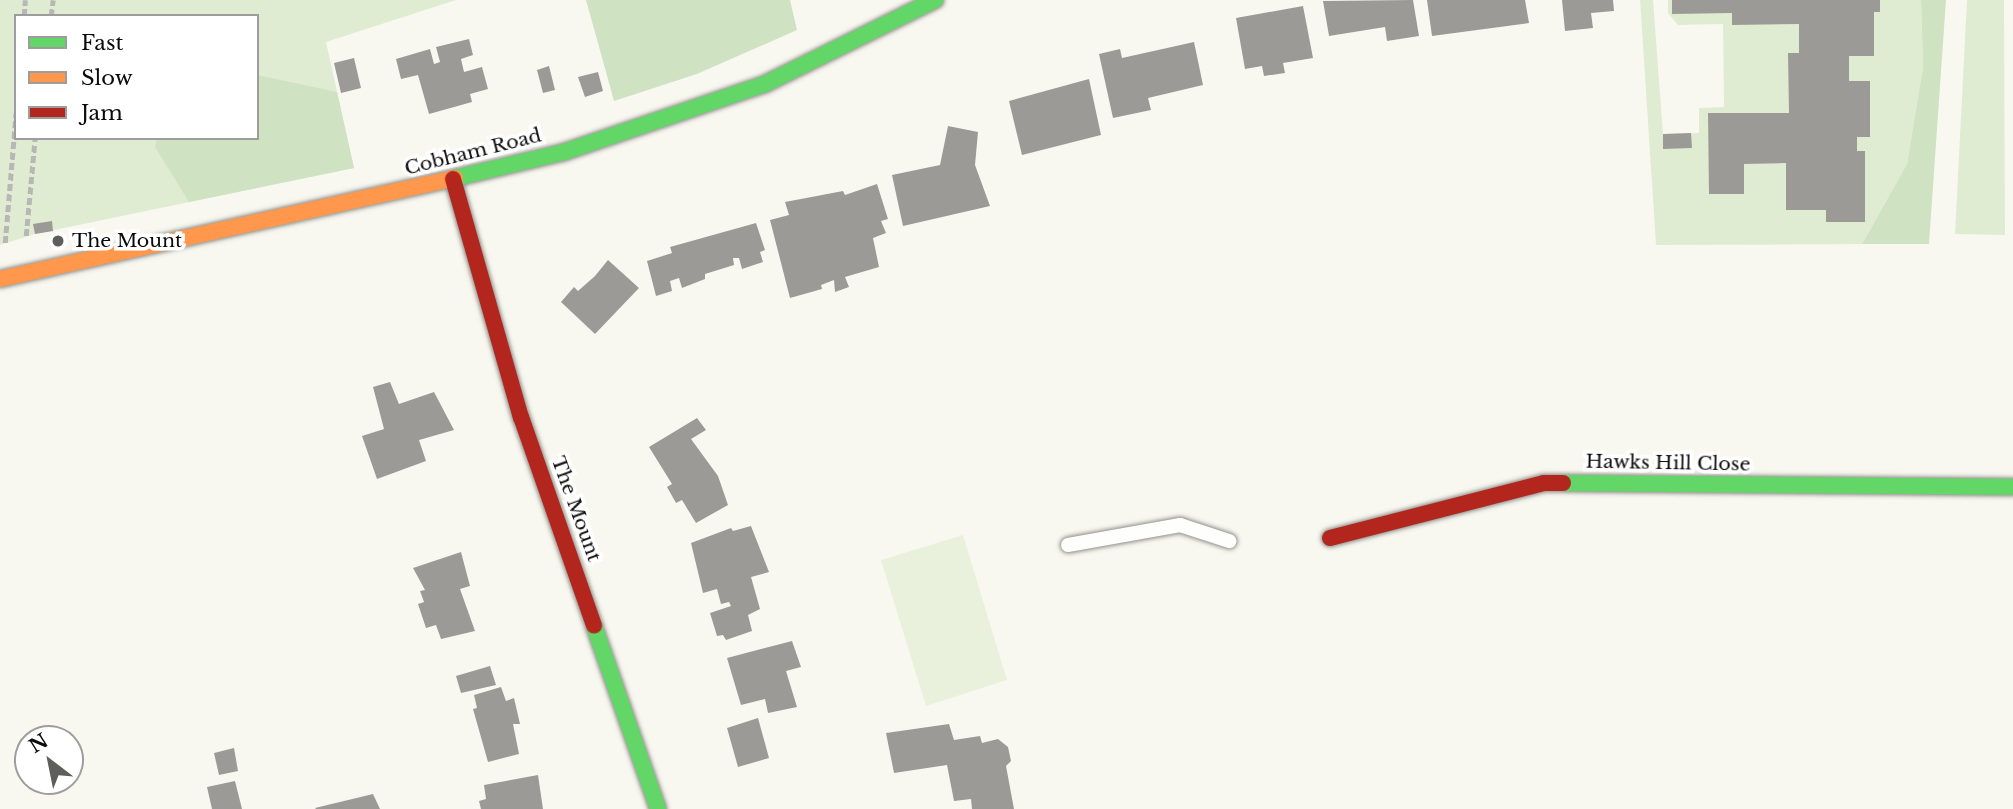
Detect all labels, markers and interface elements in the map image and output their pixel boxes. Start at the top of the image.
legend [14,14,259,140]
text: Fast [81,30,123,56]
text: Slow [81,65,133,91]
text: Jam [81,100,123,126]
street label: Cobham Road [402,124,544,180]
place label: The Mount [72,230,182,252]
marker: The Mount [50,233,66,249]
street label: Hawks Hill Close [1585,450,1751,476]
street label: The Mount [546,453,606,565]
north arrow [14,725,84,795]
text: N [25,729,52,758]

